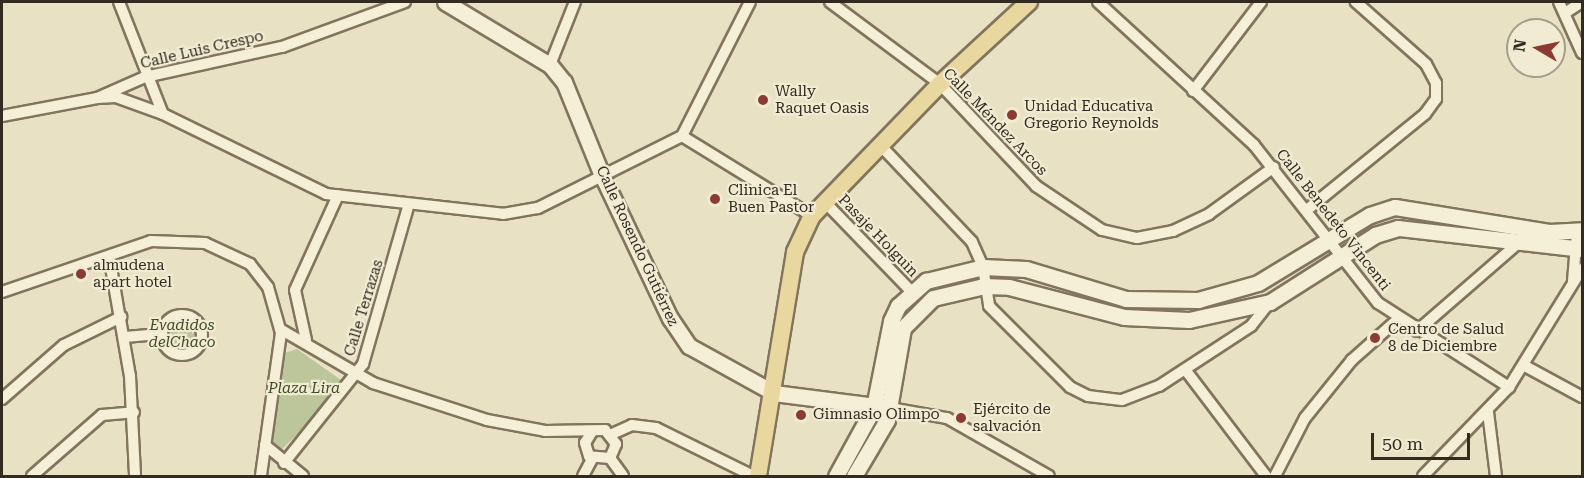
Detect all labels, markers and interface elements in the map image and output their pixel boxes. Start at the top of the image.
north arrow [1506,18,1566,78]
street label: Calle Luis Crespo [139,27,265,73]
text: N [1509,38,1530,53]
street label: Calle Méndez Arcos [939,65,1051,179]
place label: Wally Raquet Oasis [775,82,869,117]
marker: Wally Raquet Oasis [756,93,770,107]
place label: Unidad Educativa Gregorio Reynolds [1024,97,1159,132]
marker: Unidad Educativa Gregorio Reynolds [1005,108,1019,122]
street label: Calle Benedeto Vincenti [1272,146,1394,294]
street label: Calle Rosendo Gutiérrez [592,163,682,329]
place label: Clinica El Buen Pastor [728,181,814,216]
marker: Clinica El Buen Pastor [706,190,724,208]
street label: Pasaje Holguin [834,191,922,281]
place label: almudena apart hotel [93,256,172,291]
street label: Calle Terrazas [341,258,387,358]
marker: almudena apart hotel [74,267,88,281]
park label: Evadidos delChaco [149,316,215,351]
place label: Centro de Salud 8 de Diciembre [1388,320,1504,355]
marker: Centro de Salud 8 de Diciembre [1366,329,1384,347]
park label: Plaza Lira [268,380,340,398]
place label: Ejército de salvación [973,400,1051,435]
place label: Gimnasio Olimpo [813,406,940,424]
marker: Gimnasio Olimpo [794,408,808,422]
marker: Ejército de salvación [954,411,968,425]
scale bar [1374,421,1473,459]
text: 50 m [1382,433,1423,454]

